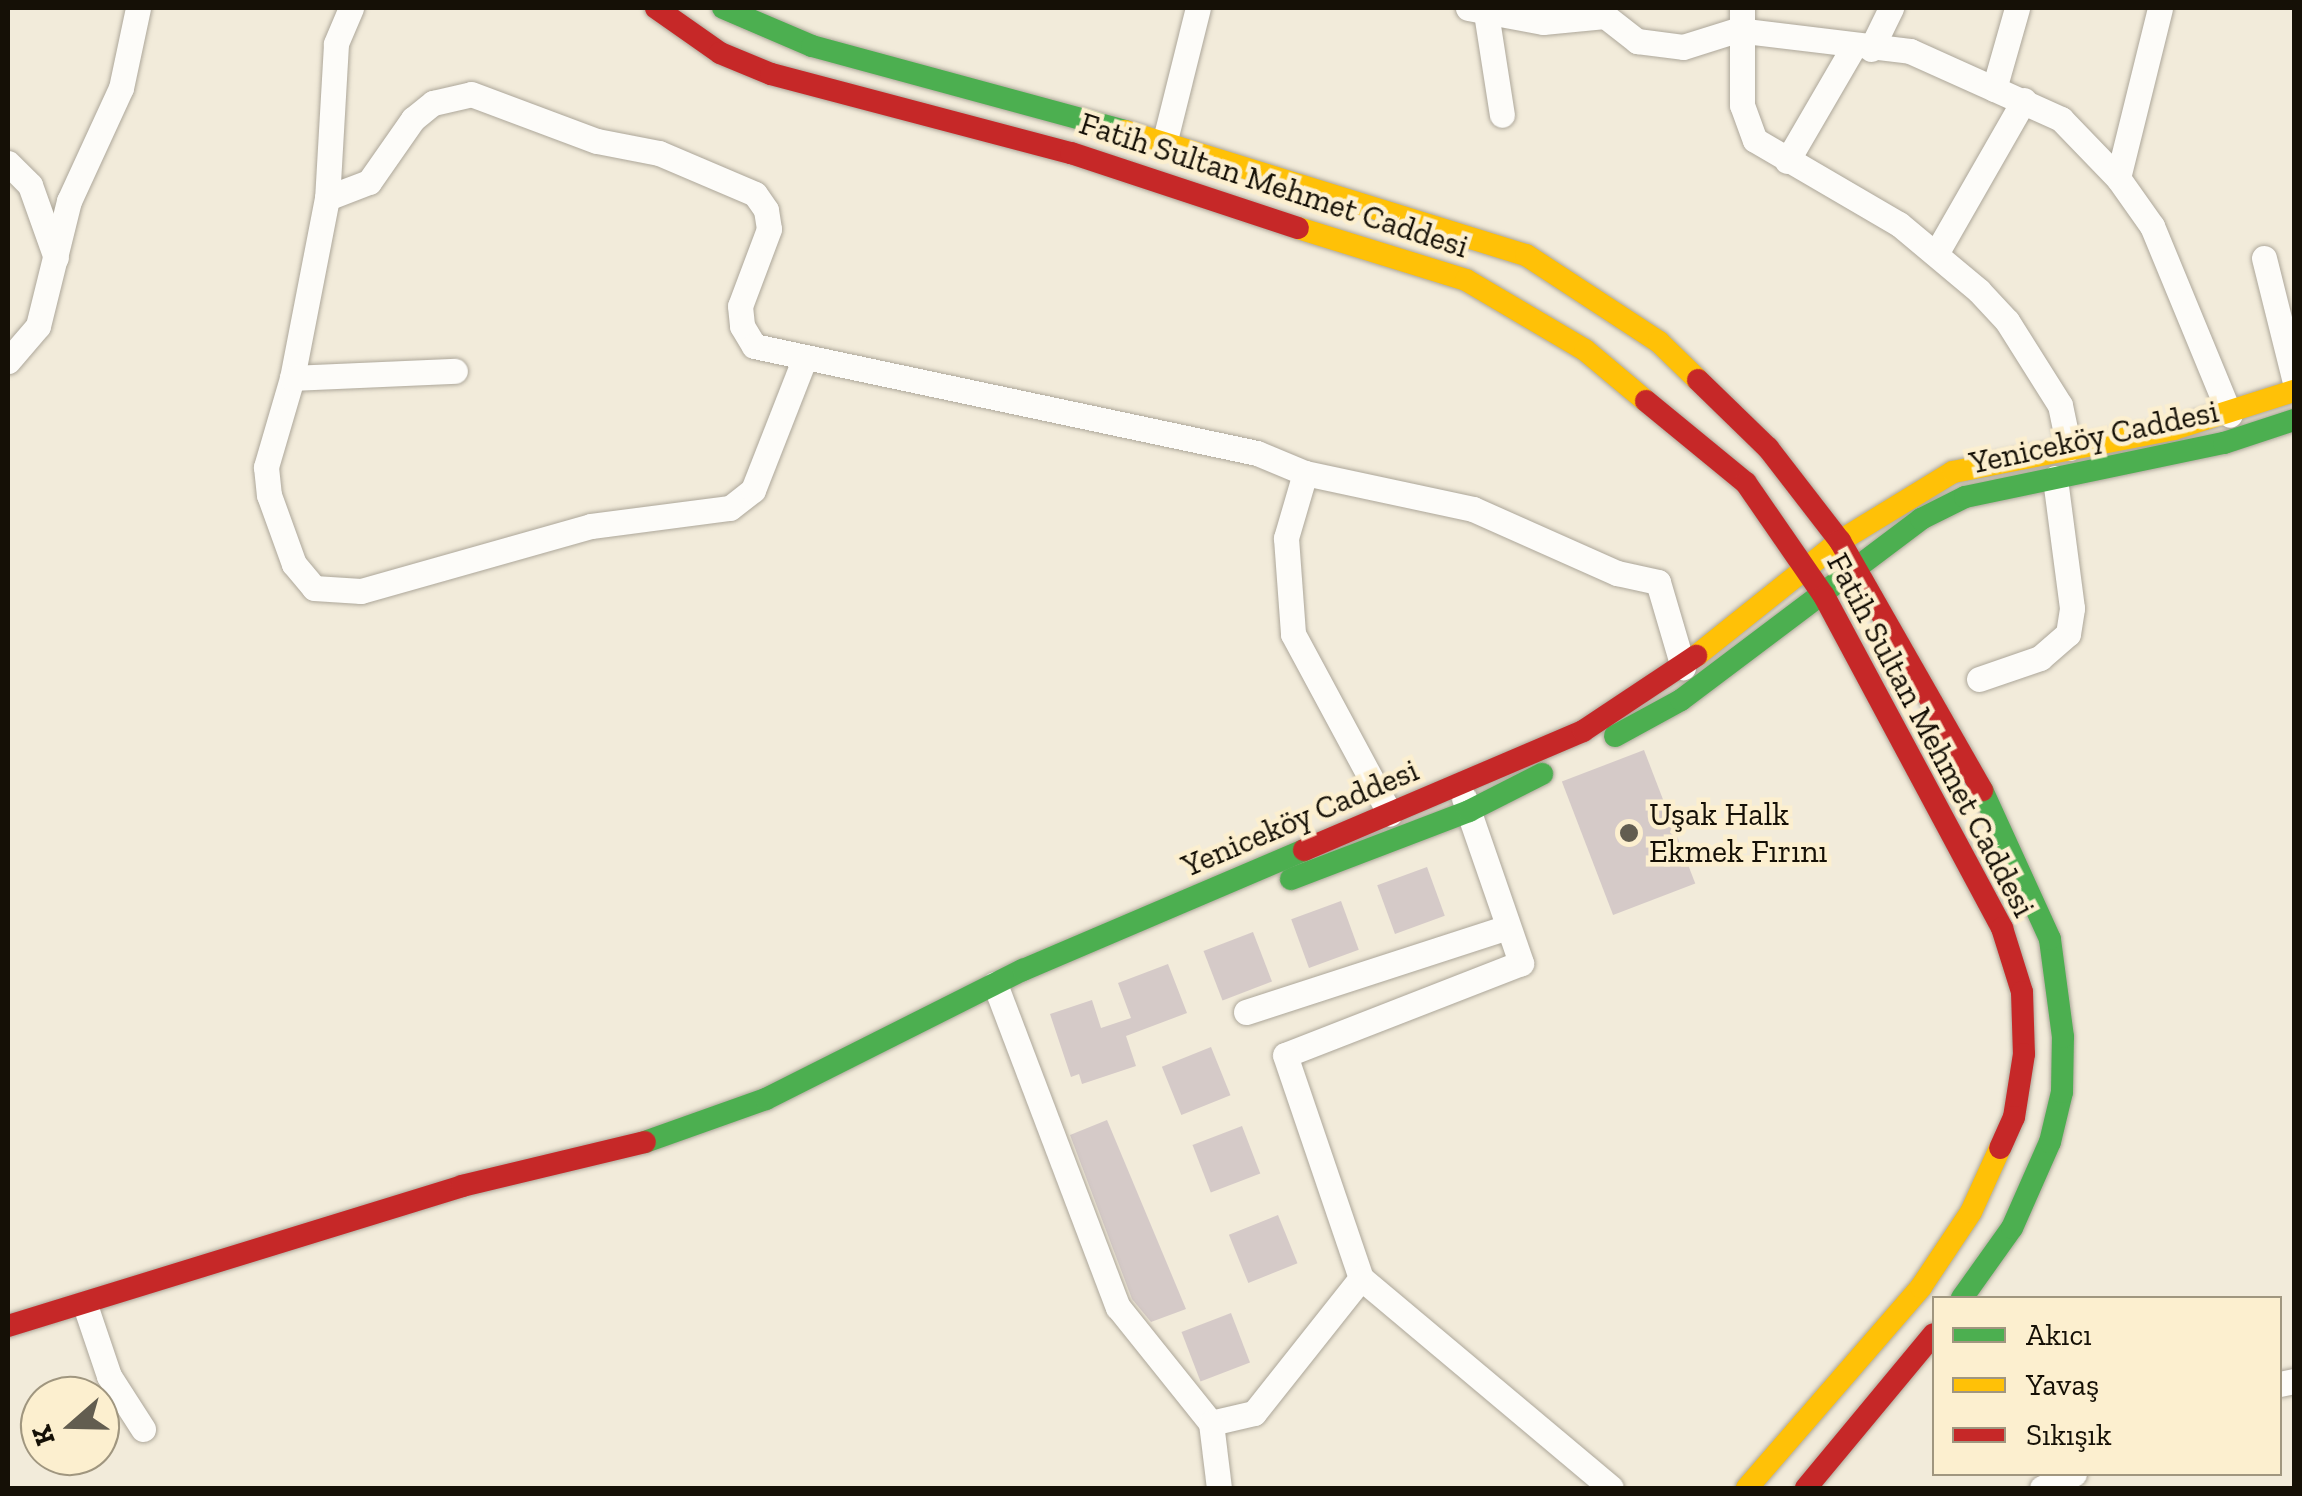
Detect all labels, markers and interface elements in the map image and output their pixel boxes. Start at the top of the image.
street label: Fatih Sultan Mehmet Caddesi [1075,104,1473,266]
street label: Yeniceköy Caddesi [1966,392,2222,482]
street label: Fatih Sultan Mehmet Caddesi [1819,546,2043,924]
street label: Yeniceköy Caddesi [1175,751,1425,885]
place label: Uşak Halk Ekmek Fırını [1649,796,1828,871]
marker: Uşak Halk Ekmek Fırını [1618,822,1640,844]
legend [1932,1296,2282,1476]
text: Akıcı [2026,1317,2092,1353]
text: Yavaş [2026,1367,2099,1403]
north arrow [20,1376,120,1476]
text: Sıkışık [2026,1417,2112,1453]
text: K [24,1421,62,1450]

